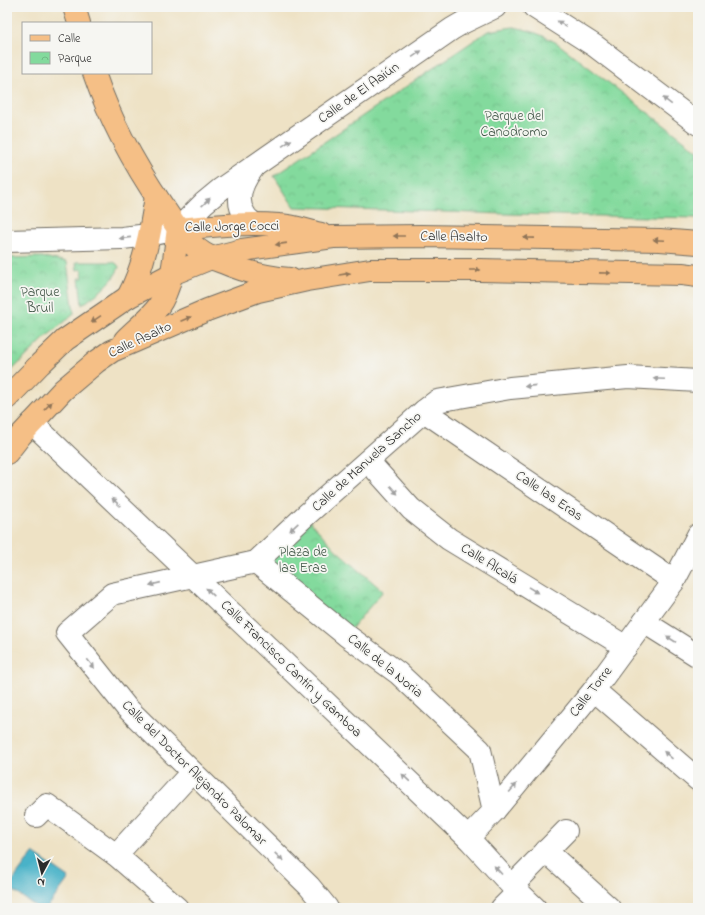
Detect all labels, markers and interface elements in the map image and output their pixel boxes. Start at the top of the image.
one-way arrow [557,20,567,28]
legend [22,22,152,74]
text: Calle [58,30,81,48]
text: Parque [58,50,92,68]
one-way arrow [412,50,422,58]
street label: Calle de El Aaiún [314,57,404,129]
one-way arrow [661,96,672,105]
park label: Parque del Canódromo [480,106,548,143]
one-way arrow [282,139,292,147]
one-way arrow [201,197,211,207]
street label: Calle Jorge Cocci [185,216,279,239]
street label: Calle Asalto [420,226,488,248]
one-way arrow [393,233,405,240]
one-way arrow [119,235,131,241]
one-way arrow [522,235,535,241]
one-way arrow [653,237,665,244]
one-way arrow [275,241,287,247]
one-way arrow [469,267,482,273]
one-way arrow [599,270,612,276]
one-way arrow [339,271,351,277]
park label: Parque Bruil [20,282,60,319]
one-way arrow [90,315,101,323]
street label: Calle Asalto [105,316,175,364]
one-way arrow [181,316,192,322]
one-way arrow [653,375,665,382]
one-way arrow [524,383,536,390]
one-way arrow [43,401,53,411]
street label: Calle de Manuela Sancho [307,407,427,517]
street label: Calle las Eras [511,466,587,526]
one-way arrow [389,486,398,495]
one-way arrow [111,498,121,507]
one-way arrow [289,522,299,531]
street label: Calle Alcalá [456,538,522,590]
park label: Plaza de las Eras [279,542,328,579]
one-way arrow [149,582,161,588]
one-way arrow [527,587,539,594]
one-way arrow [206,588,215,597]
street label: Calle Francisco Cantín y Gamboa [215,596,367,743]
street label: Calle de la Noria [343,629,427,703]
one-way arrow [666,635,676,643]
one-way arrow [87,658,96,669]
street label: Calle Torre [564,662,618,722]
street label: Calle del Doctor Alejandro Palomar [117,696,272,851]
one-way arrow [663,750,674,759]
one-way arrow [401,774,411,783]
one-way arrow [508,783,517,793]
one-way arrow [274,852,284,862]
north arrow [22,853,62,893]
one-way arrow [493,865,502,876]
text: N [36,874,46,890]

